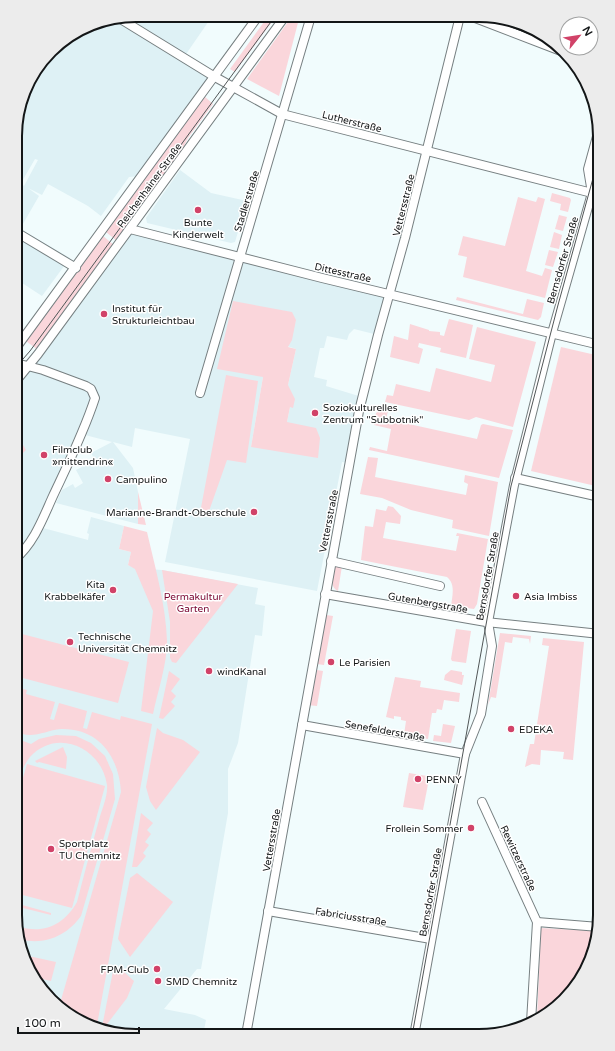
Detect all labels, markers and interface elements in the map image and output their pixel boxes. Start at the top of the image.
north arrow [559,16,599,56]
text: N [579,24,595,38]
street label: Lutherstraße [321,109,383,135]
street label: Reichenhainer Straße [115,141,185,230]
street label: Stadlerstraße [232,169,262,233]
street label: Vettersstraße [390,173,418,238]
marker: Bunte Kinderwelt [193,205,203,215]
street label: Bernsdorfer Straße [545,215,581,305]
place label: Bunte Kinderwelt [173,217,224,241]
street label: Dittesstraße [313,261,373,285]
place label: Institut für Strukturleichtbau [112,303,195,327]
marker: Institut für Strukturleichtbau [99,309,109,319]
place label: Soziokulturelles Zentrum "Subbotnik" [323,402,423,426]
marker: Soziokulturelles Zentrum "Subbotnik" [310,408,320,418]
place label: Filmclub »mittendrin« [52,444,114,468]
marker: Filmclub »mittendrin« [39,450,49,460]
marker: Campulino [103,474,113,484]
place label: Campulino [116,474,167,486]
street label: Vettersstraße [317,488,341,554]
place label: Marianne-Brandt-Oberschule [106,507,246,519]
marker: Marianne-Brandt-Oberschule [249,507,259,517]
street label: Bernsdorfer Straße [474,530,502,622]
place label: Kita Krabbelkäfer [44,579,105,603]
marker: Kita Krabbelkäfer [108,585,118,595]
street label: Gutenbergstraße [387,590,469,616]
park label: Permakultur Garten [164,591,222,615]
marker: Asia Imbiss [511,591,521,601]
place label: Asia Imbiss [524,591,577,603]
place label: Technische Universität Chemnitz [78,631,177,655]
marker: Technische Universität Chemnitz [65,637,75,647]
marker: Le Parisien [326,657,336,667]
place label: Le Parisien [339,657,390,669]
marker: windKanal [204,666,214,676]
place label: windKanal [217,666,266,678]
street label: Senefelderstraße [344,718,426,744]
marker: EDEKA [506,724,516,734]
place label: EDEKA [519,724,553,736]
marker: PENNY [413,774,423,784]
place label: PENNY [426,774,462,786]
street label: Vettersstraße [261,807,283,873]
place label: Frollein Sommer [386,823,463,835]
marker: Frollein Sommer [466,823,476,833]
street label: Rewitzerstraße [498,824,539,894]
place label: Sportplatz TU Chemnitz [59,838,121,862]
marker: Sportplatz TU Chemnitz [46,844,56,854]
street label: Bernsdorfer Straße [417,846,445,938]
street label: Fabriciusstraße [314,905,388,929]
place label: FPM-Club [101,964,149,976]
marker: FPM-Club [152,964,162,974]
marker: SMD Chemnitz [153,976,163,986]
place label: SMD Chemnitz [166,976,237,988]
scale bar [18,1009,139,1035]
text: 100 m [24,1016,61,1030]

